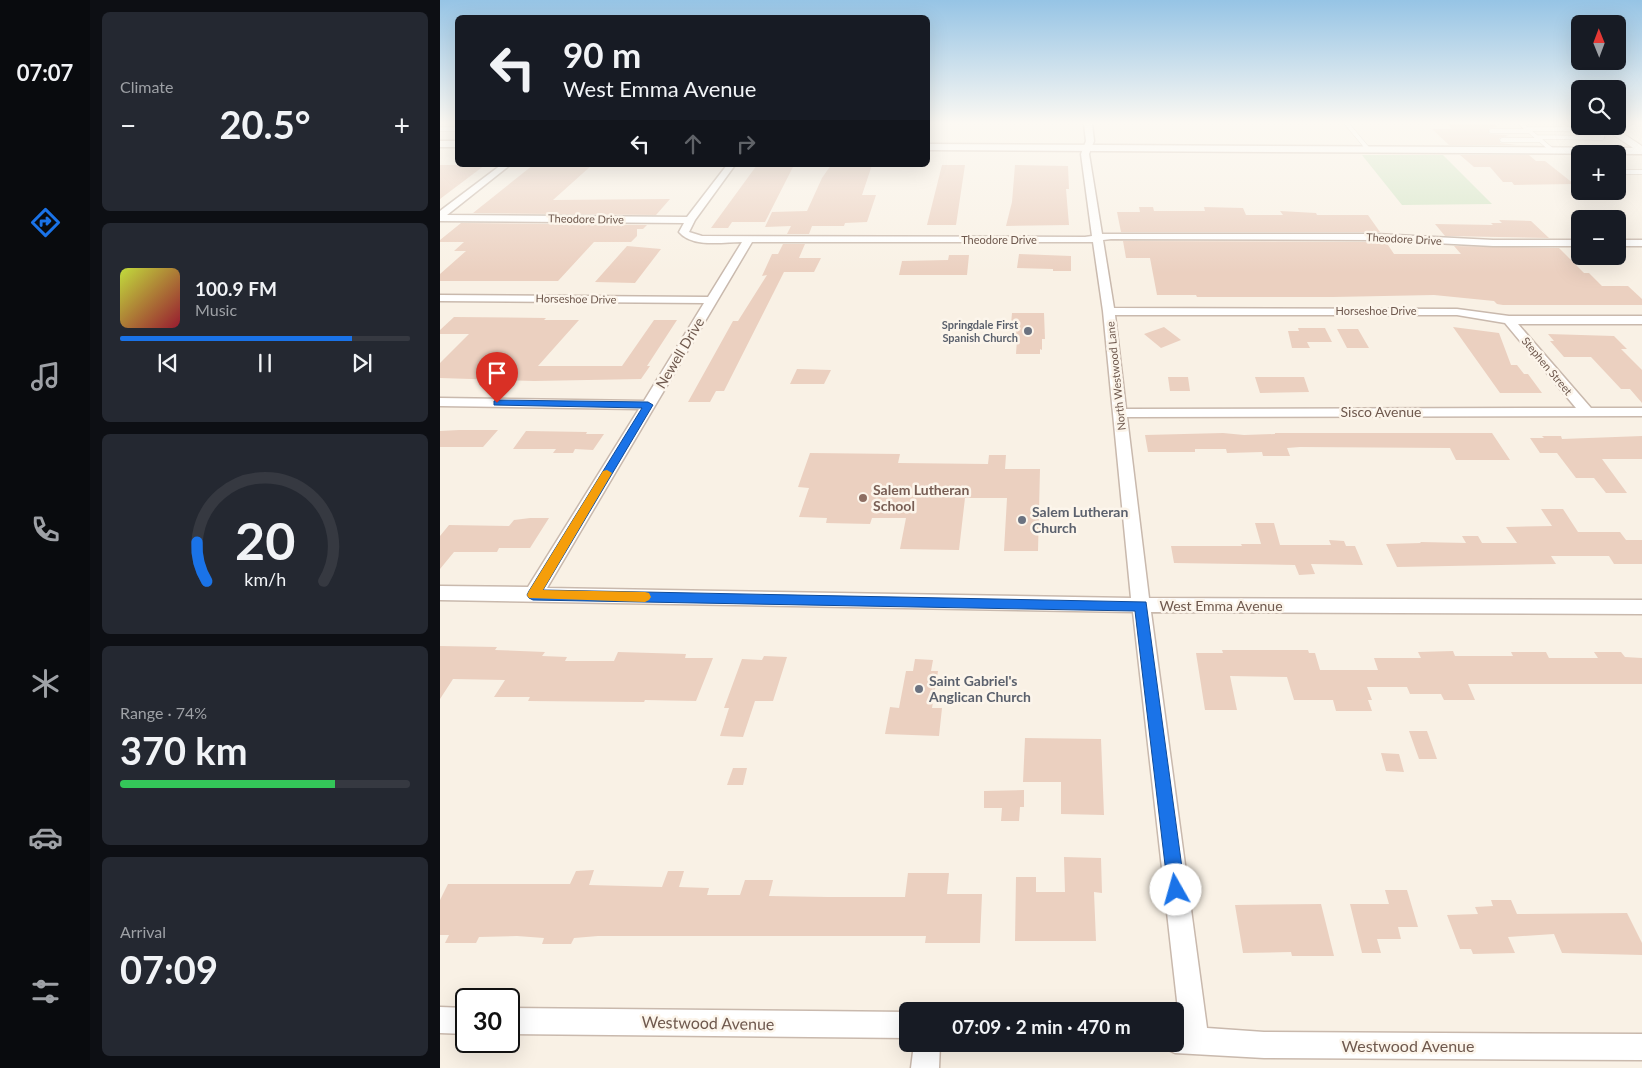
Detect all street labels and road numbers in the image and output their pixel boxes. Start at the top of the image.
street label: Theodore Drive [548,211,624,226]
street label: Theodore Drive [1366,230,1442,247]
street label: Theodore Drive [961,233,1037,246]
street label: Horseshoe Drive [535,291,617,306]
street label: Horseshoe Drive [1336,304,1417,317]
street label: Newell Drive [652,314,707,391]
street label: North Westwood Lane [1103,321,1128,431]
street label: Stephen Street [1519,334,1575,397]
street label: Sisco Avenue [1341,403,1421,420]
street label: West Emma Avenue [1159,597,1283,614]
street label: Westwood Avenue [641,1012,775,1033]
street label: Westwood Avenue [1342,1036,1474,1055]

